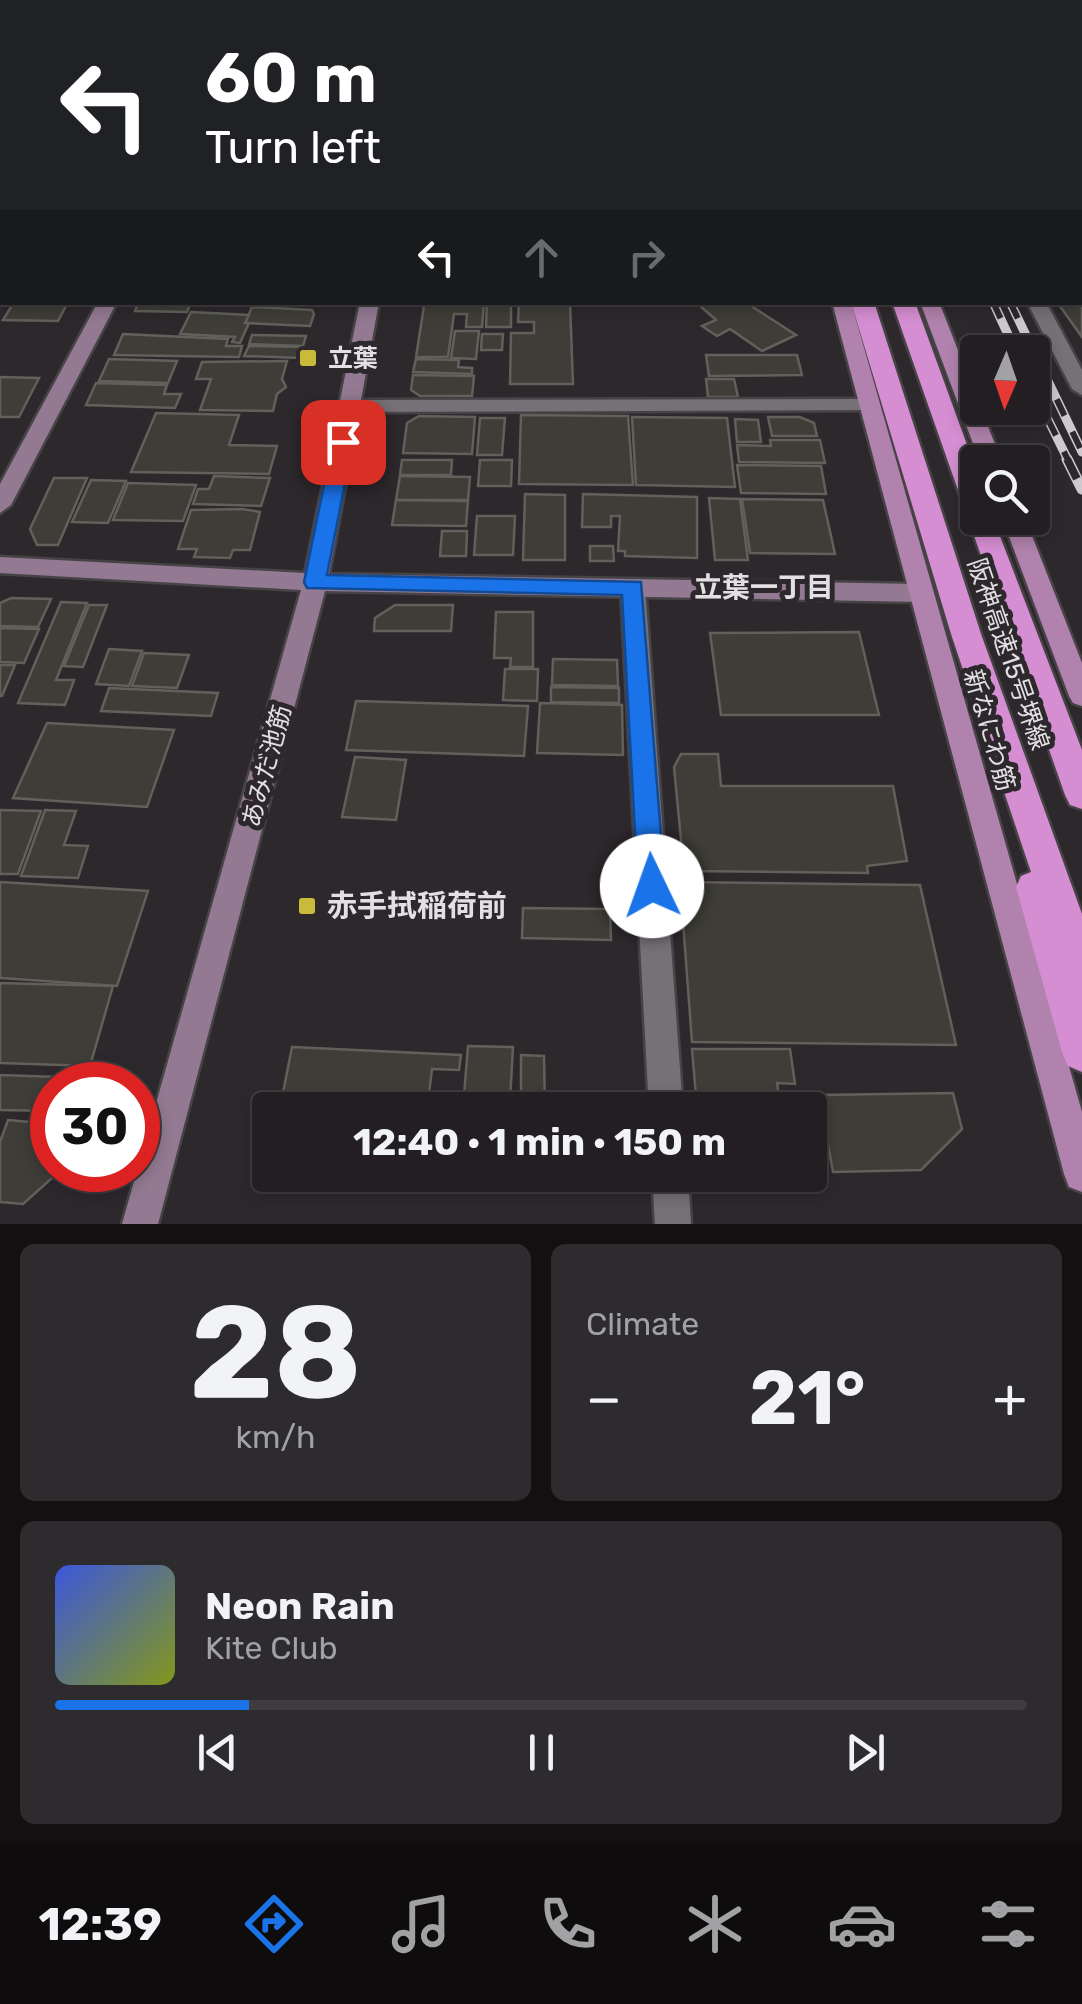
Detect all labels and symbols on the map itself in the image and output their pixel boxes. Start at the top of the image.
north arrow [960,335,1050,425]
place label: 立葉 [328,344,378,373]
marker: 立葉 [297,347,319,369]
pin [301,400,386,485]
street label: 阪神高速15号堺線 [962,555,1055,754]
district label: 立葉一丁目 [694,571,834,604]
street label: 新なにわ筋 [958,666,1021,794]
street label: あみだ池筋 [236,702,297,830]
position arrow [600,834,704,938]
place label: 赤手拭稲荷前 [327,888,507,924]
marker: 赤手拭稲荷前 [296,895,318,917]
speed limit sign: 30 [30,1062,160,1192]

